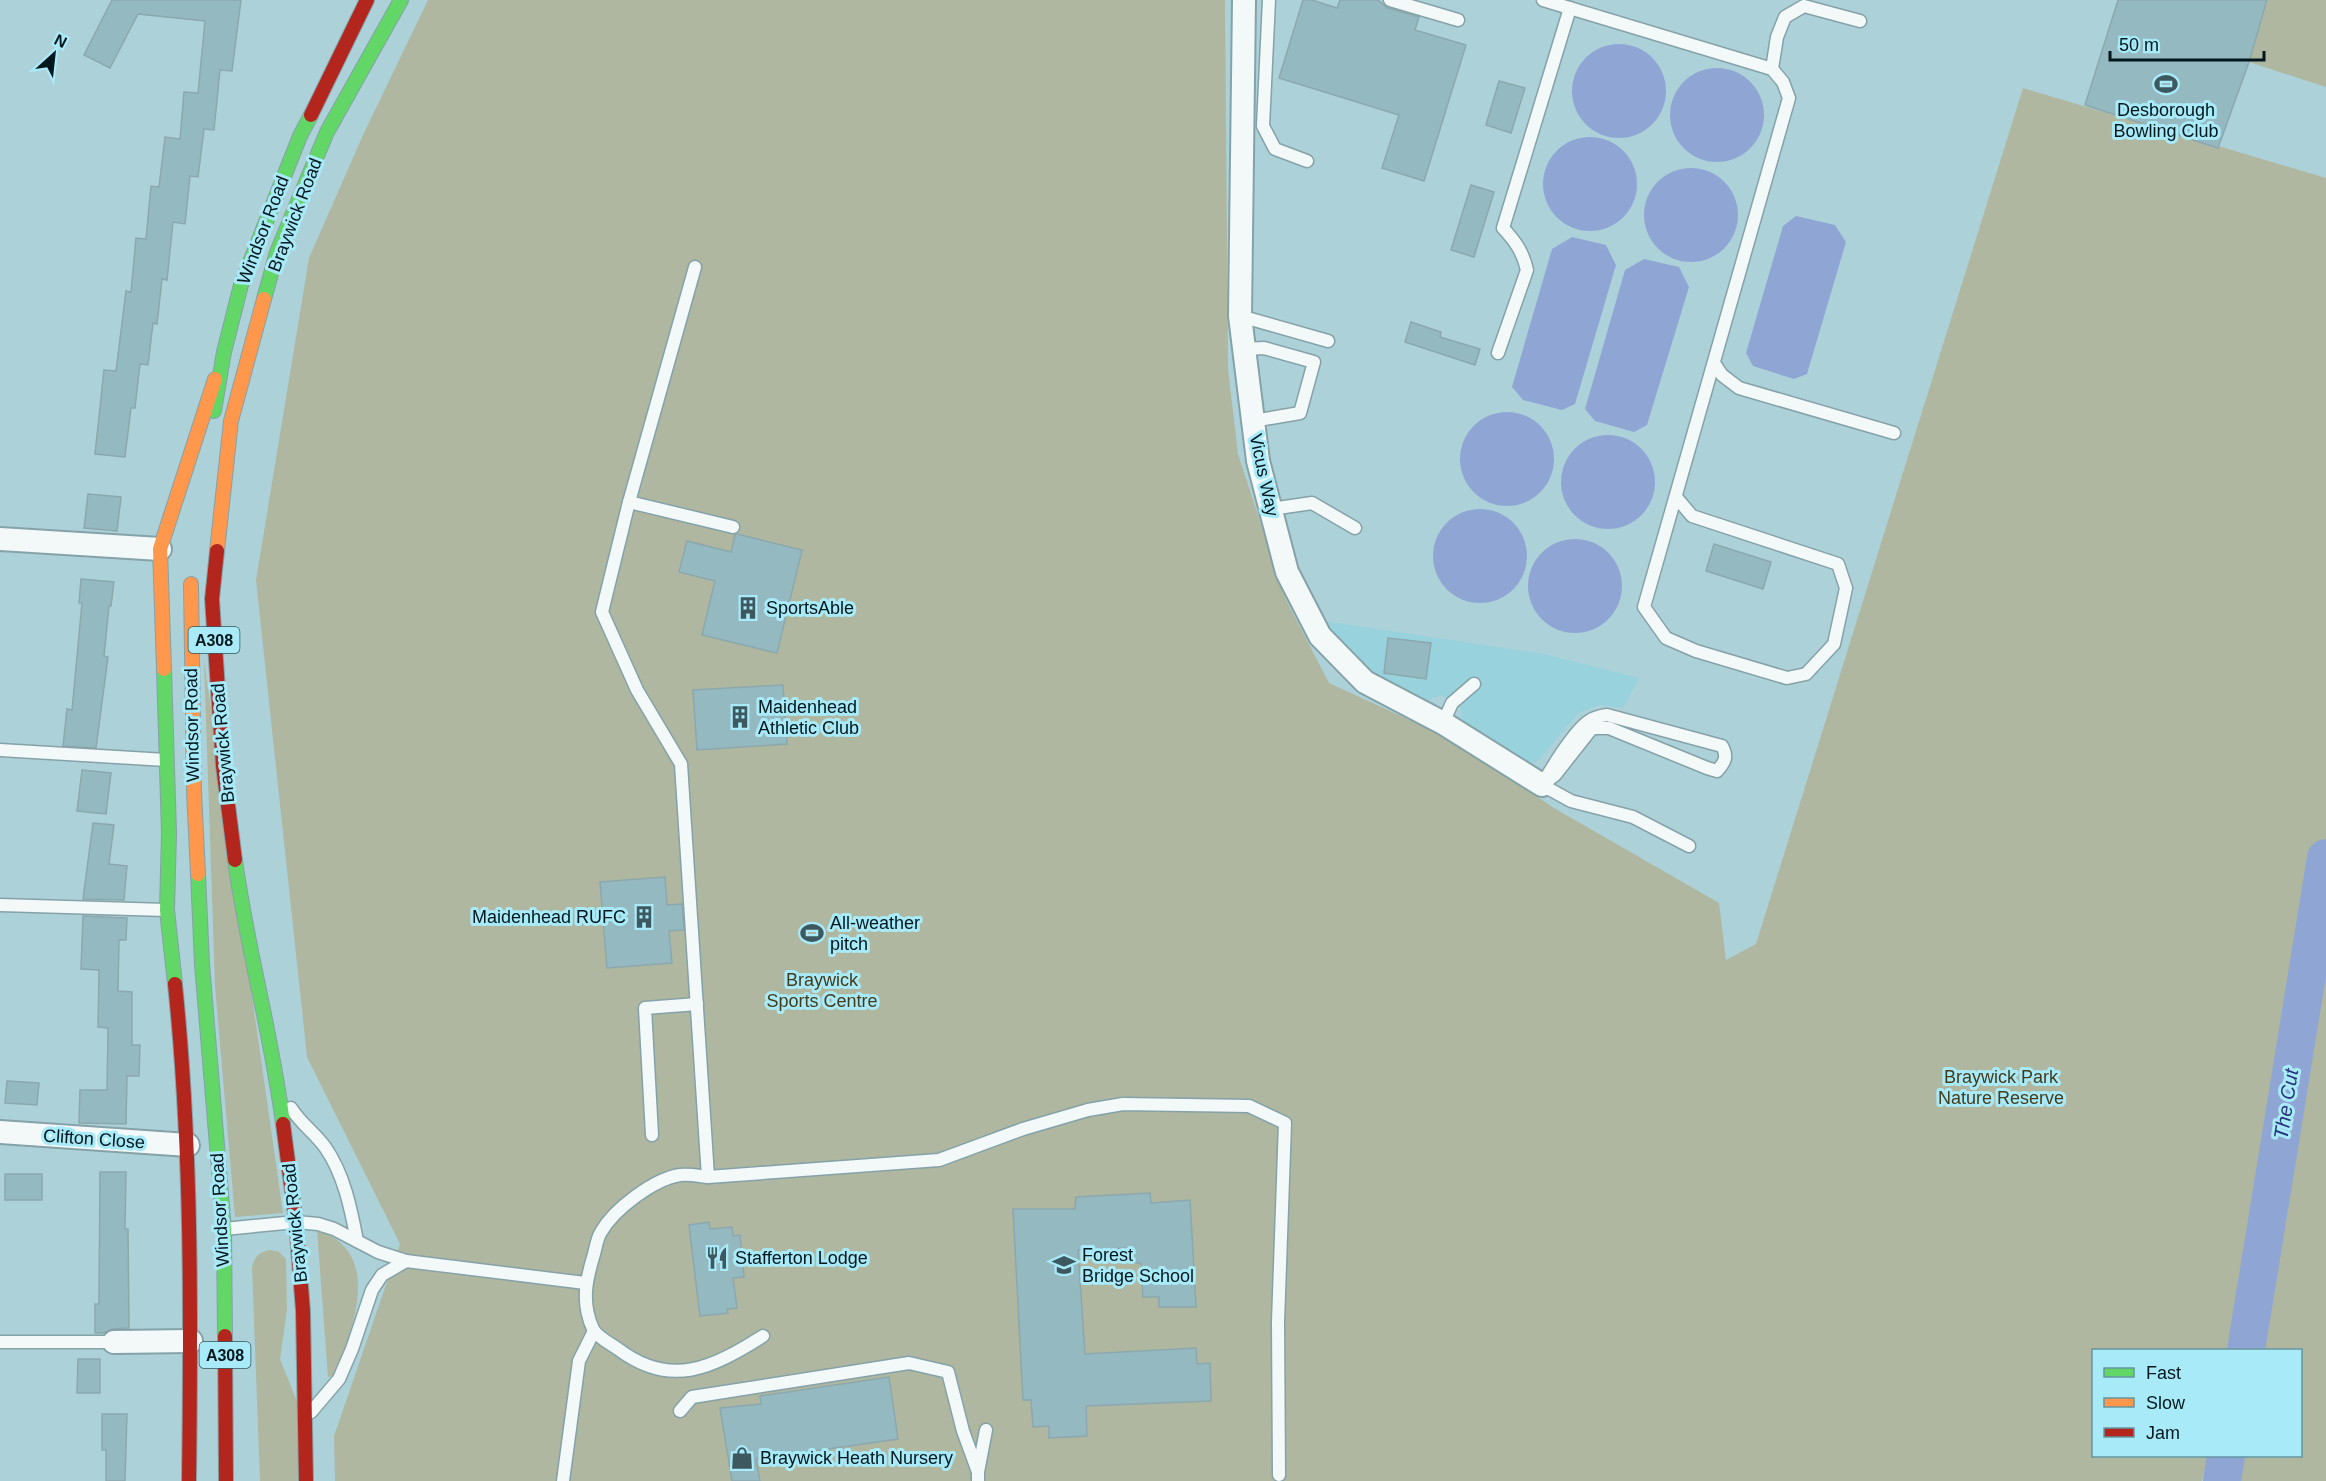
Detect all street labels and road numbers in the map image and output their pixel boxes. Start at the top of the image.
street label: Braywick Road [264,155,326,275]
street label: Windsor Road [233,173,293,287]
street label: Vicus Way [1245,432,1283,518]
road number: A308 [188,627,240,653]
street label: Windsor Road [181,668,203,782]
street label: Braywick Road [208,682,238,804]
street label: Clifton Close [42,1125,146,1153]
street label: Windsor Road [207,1153,233,1267]
street label: Braywick Road [279,1162,311,1284]
road number: A308 [200,1342,250,1368]

